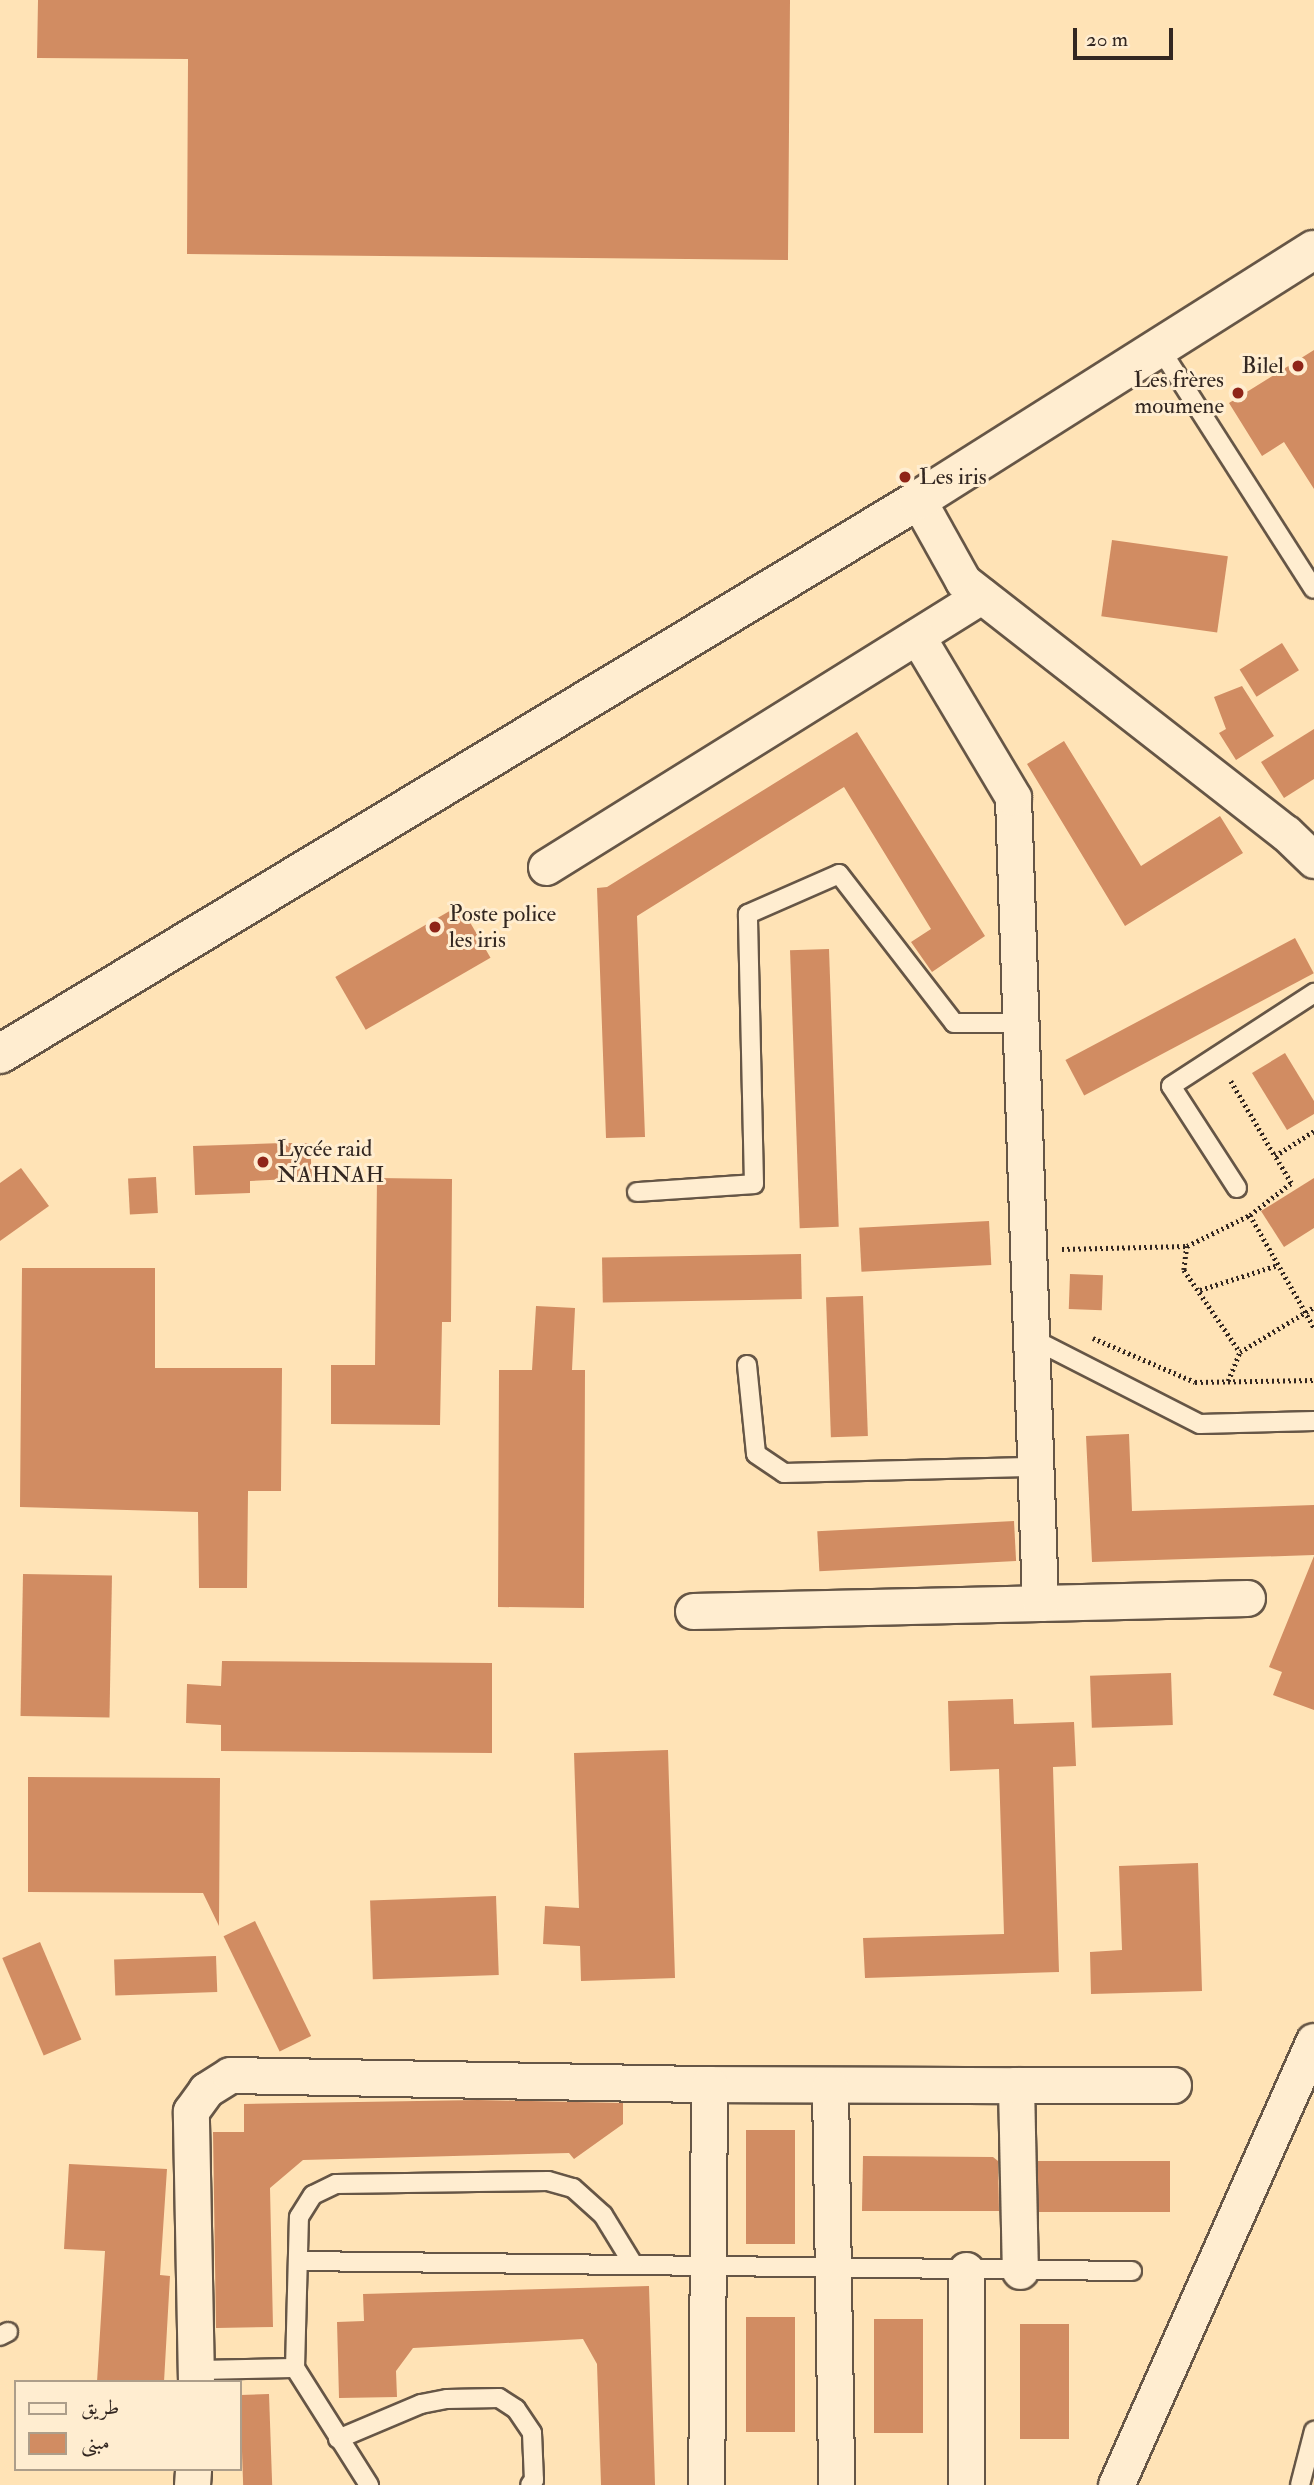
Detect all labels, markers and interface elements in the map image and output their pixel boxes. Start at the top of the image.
scale bar [1076,14,1176,58]
text: 20 m [1086,26,1128,53]
place label: Bilel [1242,352,1284,380]
marker: Bilel [1290,358,1306,374]
place label: Les frères moumene [1133,366,1224,420]
marker: Les frères moumene [1230,385,1246,401]
place label: Les iris [919,463,987,491]
marker: Les iris [897,469,913,485]
place label: Poste police les iris [449,900,556,954]
marker: Poste police les iris [427,919,443,935]
place label: Lycée raid NAHNAH [277,1135,384,1189]
marker: Lycée raid NAHNAH [255,1154,271,1170]
legend [14,2380,242,2471]
text: طريق [81,2394,119,2421]
text: مبنى [81,2429,110,2456]

